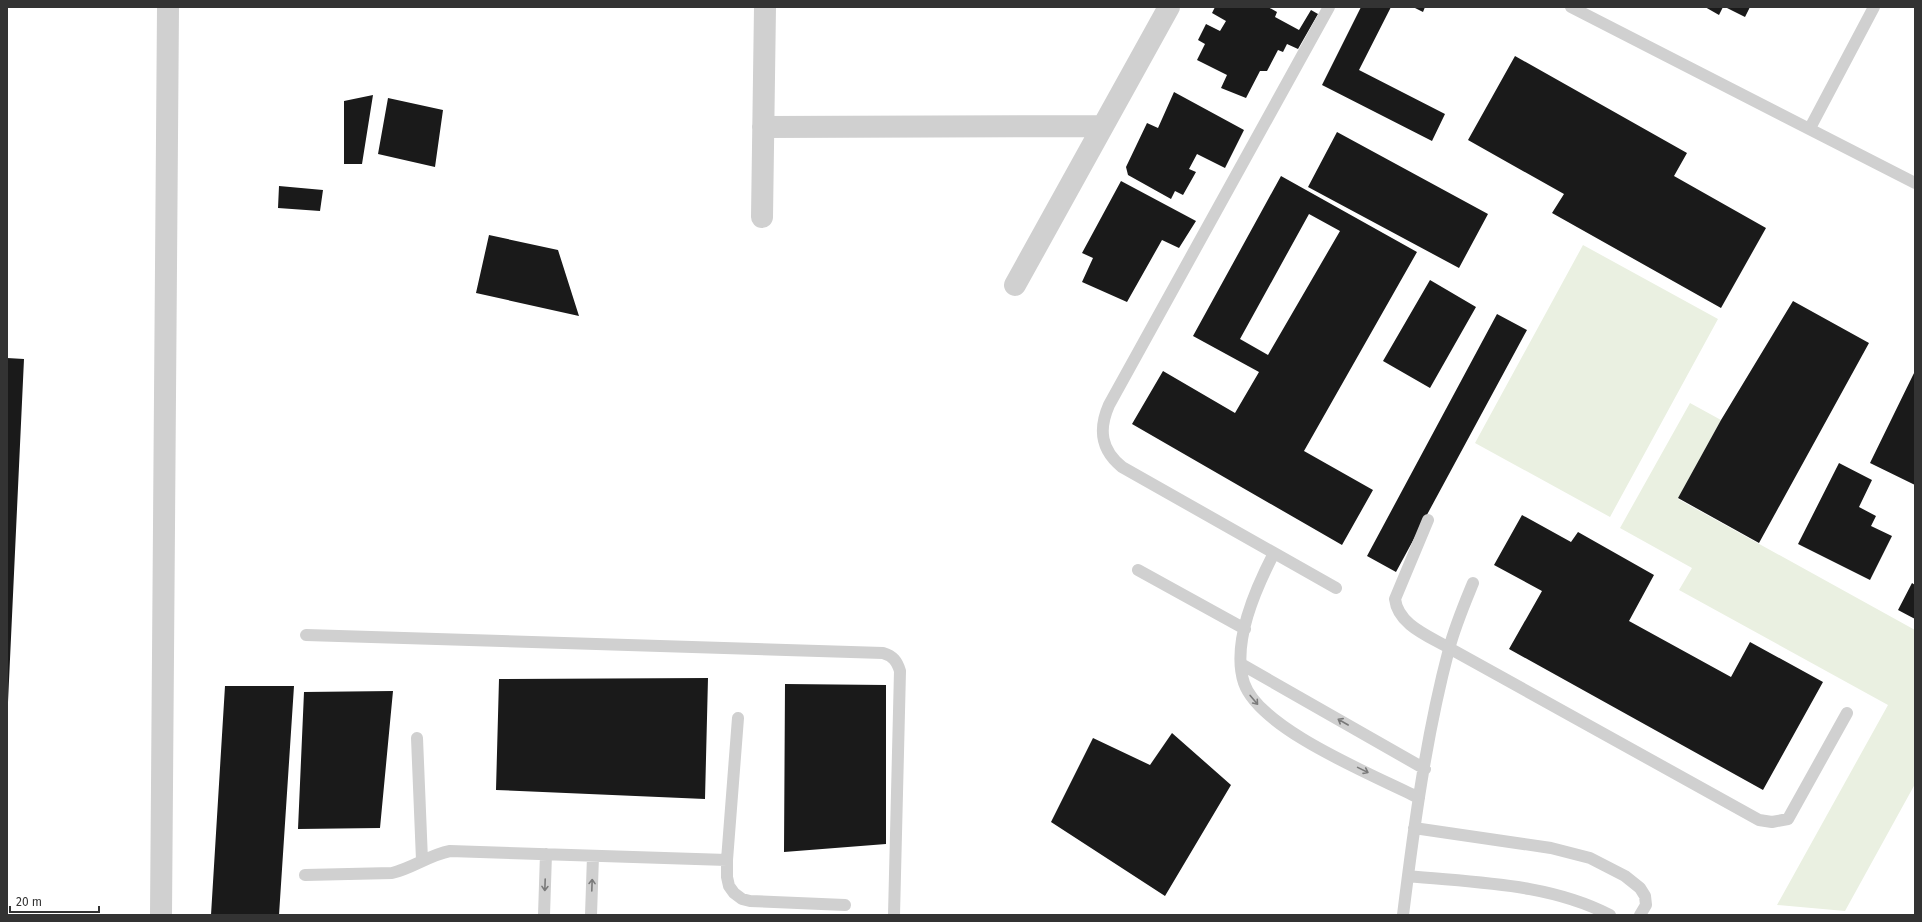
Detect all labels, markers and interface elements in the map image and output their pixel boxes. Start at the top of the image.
one-way arrow [1250,695,1259,705]
one-way arrow [1337,718,1349,726]
one-way arrow [1356,767,1368,774]
one-way arrow [541,878,548,891]
one-way arrow [588,879,596,892]
scale bar [10,888,99,914]
text: 20 m [16,895,42,909]

